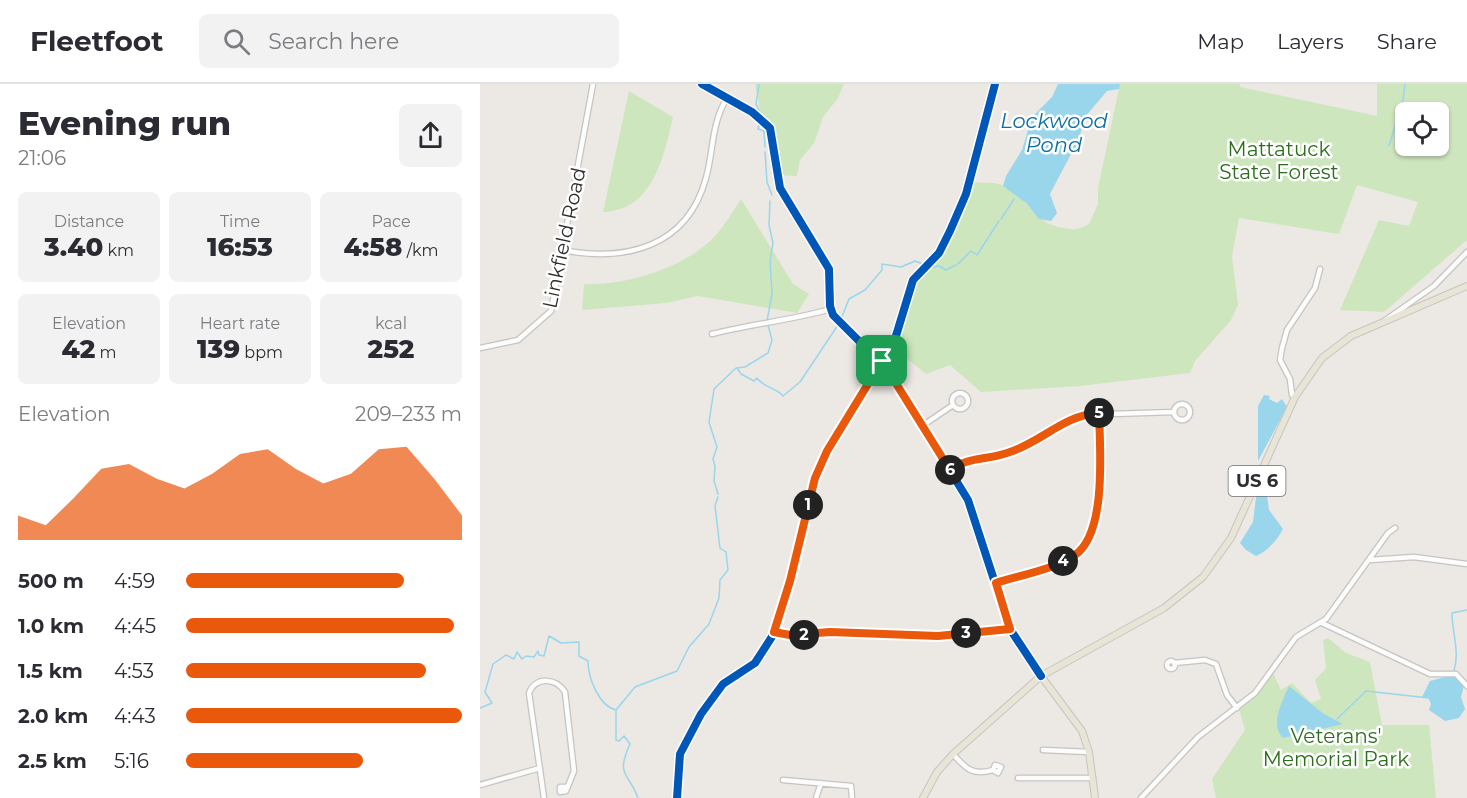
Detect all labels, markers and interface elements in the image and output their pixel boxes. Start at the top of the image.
search box [199,14,619,68]
text: Fleetfoot [30,24,163,58]
icon: search [220,25,253,58]
text: Search here [268,28,399,55]
text: Map [1197,29,1244,54]
text: Layers [1277,29,1344,54]
text: Share [1377,29,1437,54]
map controls [1395,102,1449,156]
button: locate [1395,102,1449,156]
text: Evening run [18,103,231,143]
button: share [399,104,462,167]
water label: Lockwood Pond [1000,108,1109,157]
park label: Mattatuck State Forest [1219,137,1339,184]
text: 21:06 [18,146,66,170]
street label: Linkfield Road [537,165,591,311]
text: Distance [54,212,124,231]
text: Time [220,212,260,231]
text: Pace [371,212,411,231]
text: 3.40 [44,231,103,263]
text: 16:53 [207,231,273,263]
text: 4:58 [343,231,402,263]
text: km [103,241,134,260]
text: /km [402,241,439,260]
text: Elevation [52,314,126,333]
text: Heart rate [200,314,280,333]
text: kcal [375,314,407,333]
text: 42 [62,333,95,365]
text: 139 [197,333,240,365]
text: 252 [368,333,414,365]
pin [856,335,907,386]
text: m [95,343,116,362]
text: bpm [240,343,283,362]
icon: arrive [865,344,898,377]
pin: 5 [1084,398,1114,428]
text: Elevation [18,402,110,426]
text: 209–233 m [355,402,462,426]
text: 5 [1094,403,1104,422]
pin: 6 [935,455,965,485]
text: 6 [945,460,955,479]
road number: US 6 [1228,466,1286,496]
pin: 1 [793,490,823,520]
text: 1 [805,495,811,514]
pin: 4 [1048,546,1078,576]
text: 4 [1057,551,1069,570]
text: 500 m [18,569,84,593]
text: 4:59 [114,569,155,593]
text: 1.0 km [18,614,84,638]
text: 4:45 [114,614,156,638]
pin: 3 [951,618,981,648]
pin: 2 [789,620,819,650]
text: 3 [961,623,971,642]
text: 2 [799,625,809,644]
text: 1.5 km [18,659,83,683]
text: 4:53 [114,659,154,683]
text: 2.0 km [18,704,88,728]
text: 4:43 [114,704,156,728]
park label: Veterans' Memorial Park [1263,724,1409,771]
text: 2.5 km [18,749,87,773]
text: 5:16 [114,749,149,773]

